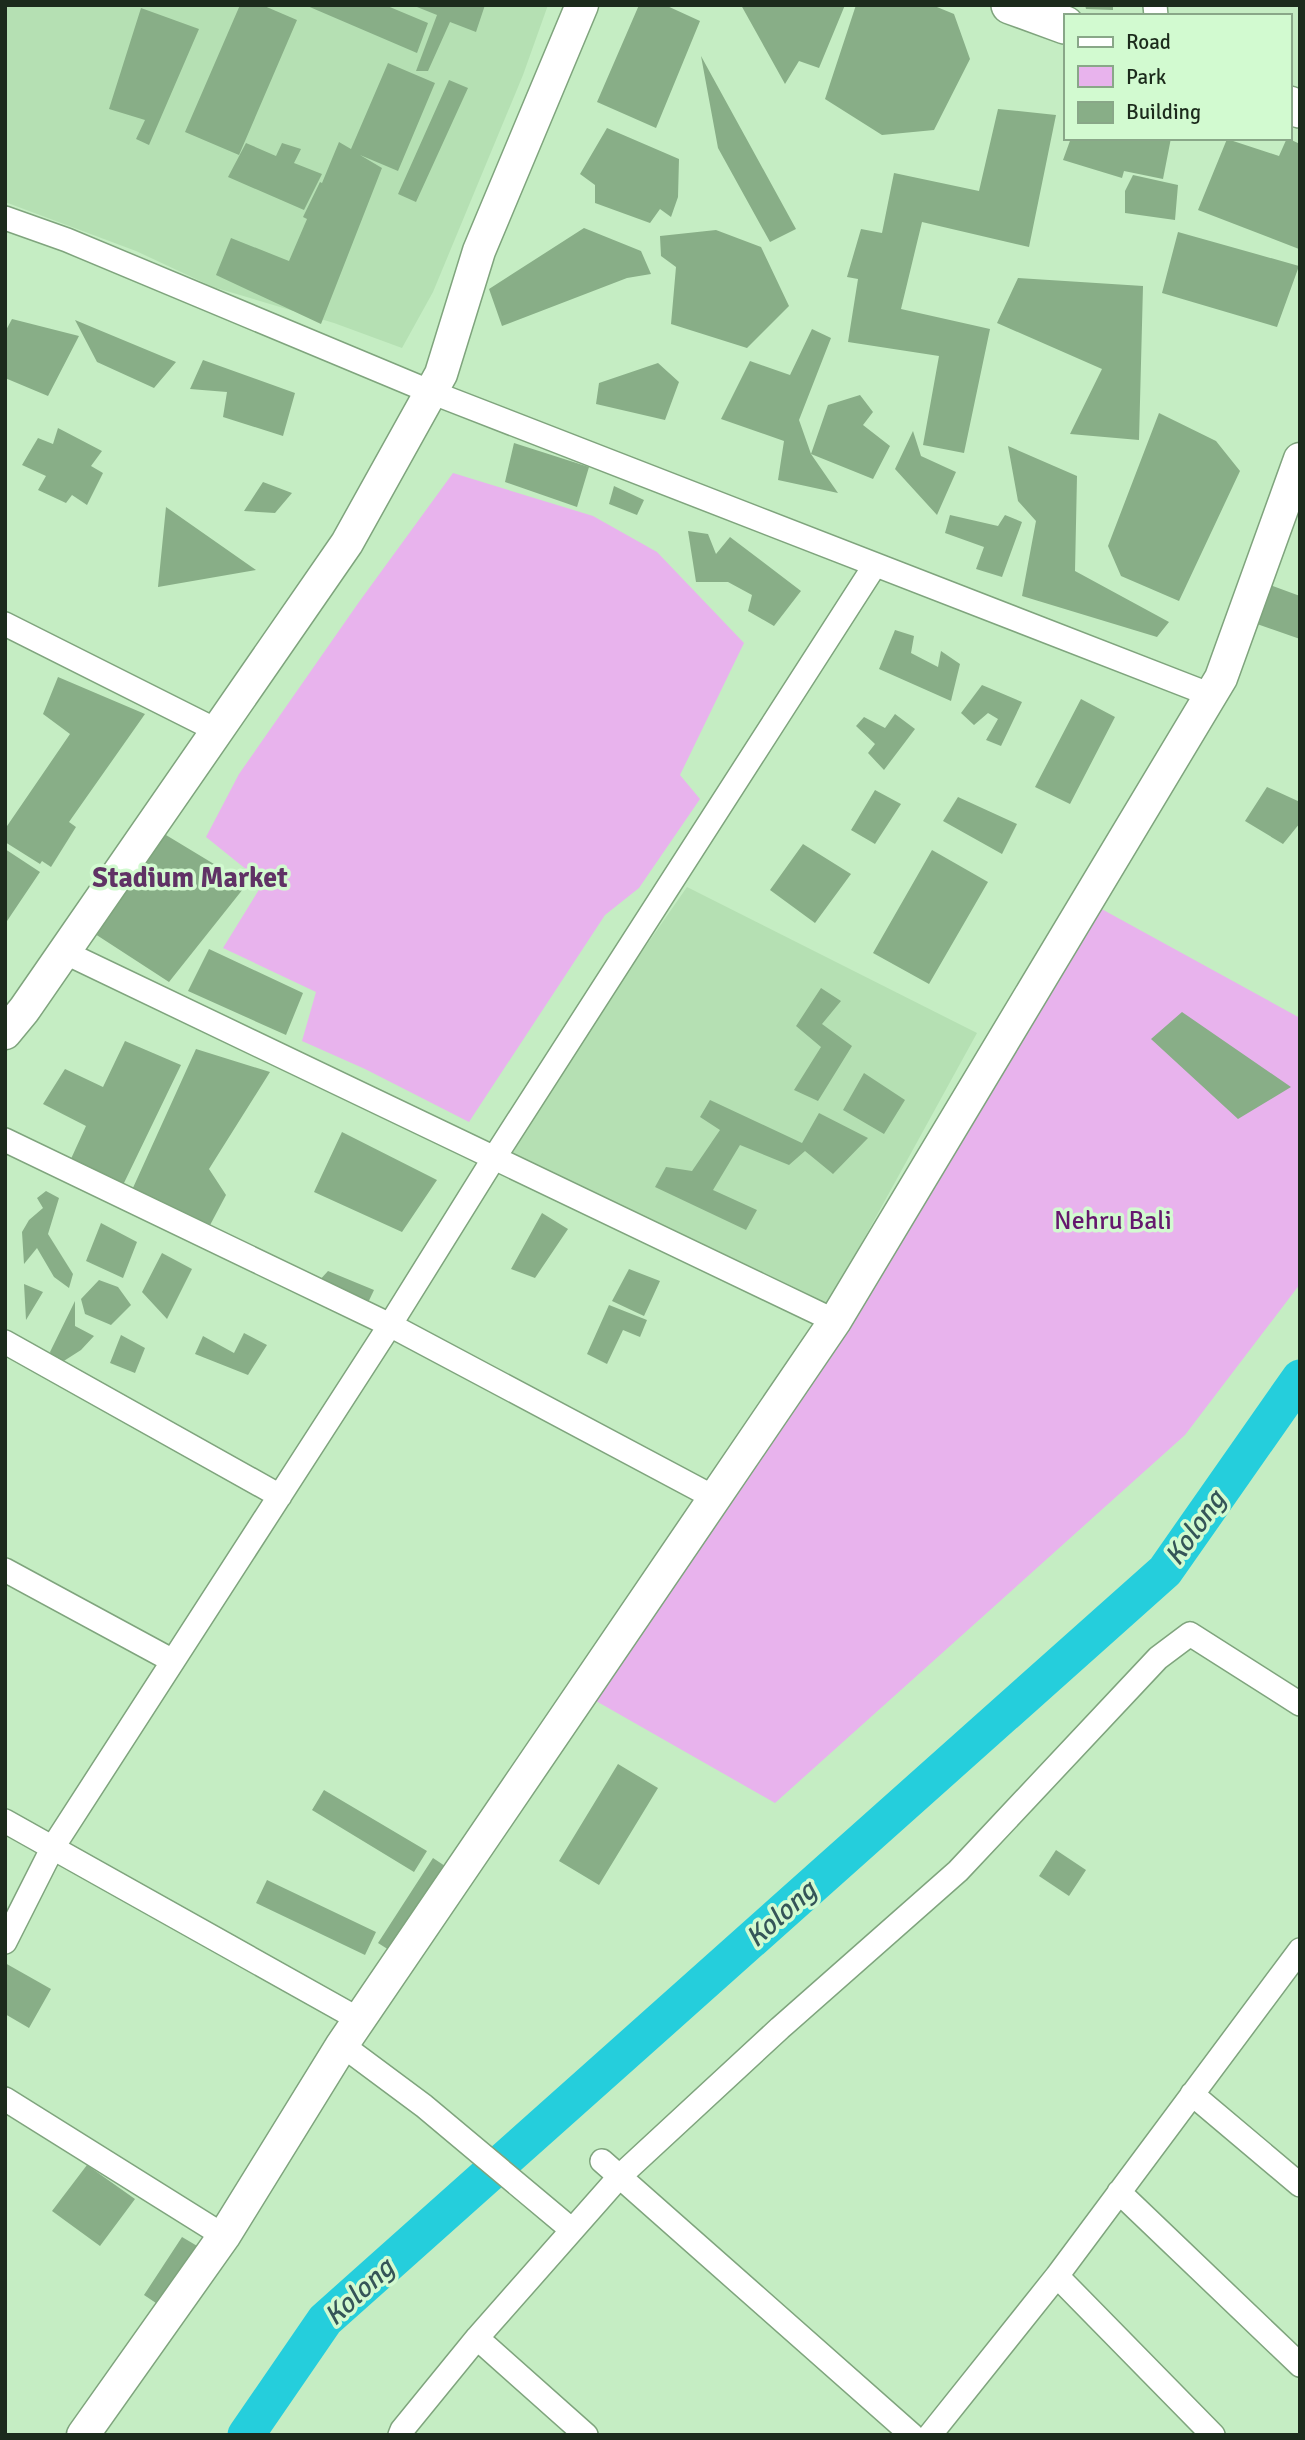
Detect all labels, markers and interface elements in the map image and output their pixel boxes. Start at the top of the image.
legend [1064,14,1291,140]
text: Road [1126,29,1171,55]
text: Park [1126,64,1167,90]
text: Building [1126,99,1201,125]
district label: Stadium Market [92,861,288,895]
park label: Nehru Bali [1054,1205,1172,1237]
water label: Kolong [1157,1482,1234,1572]
water label: Kolong [739,1872,825,1955]
water label: Kolong [317,2250,403,2333]

